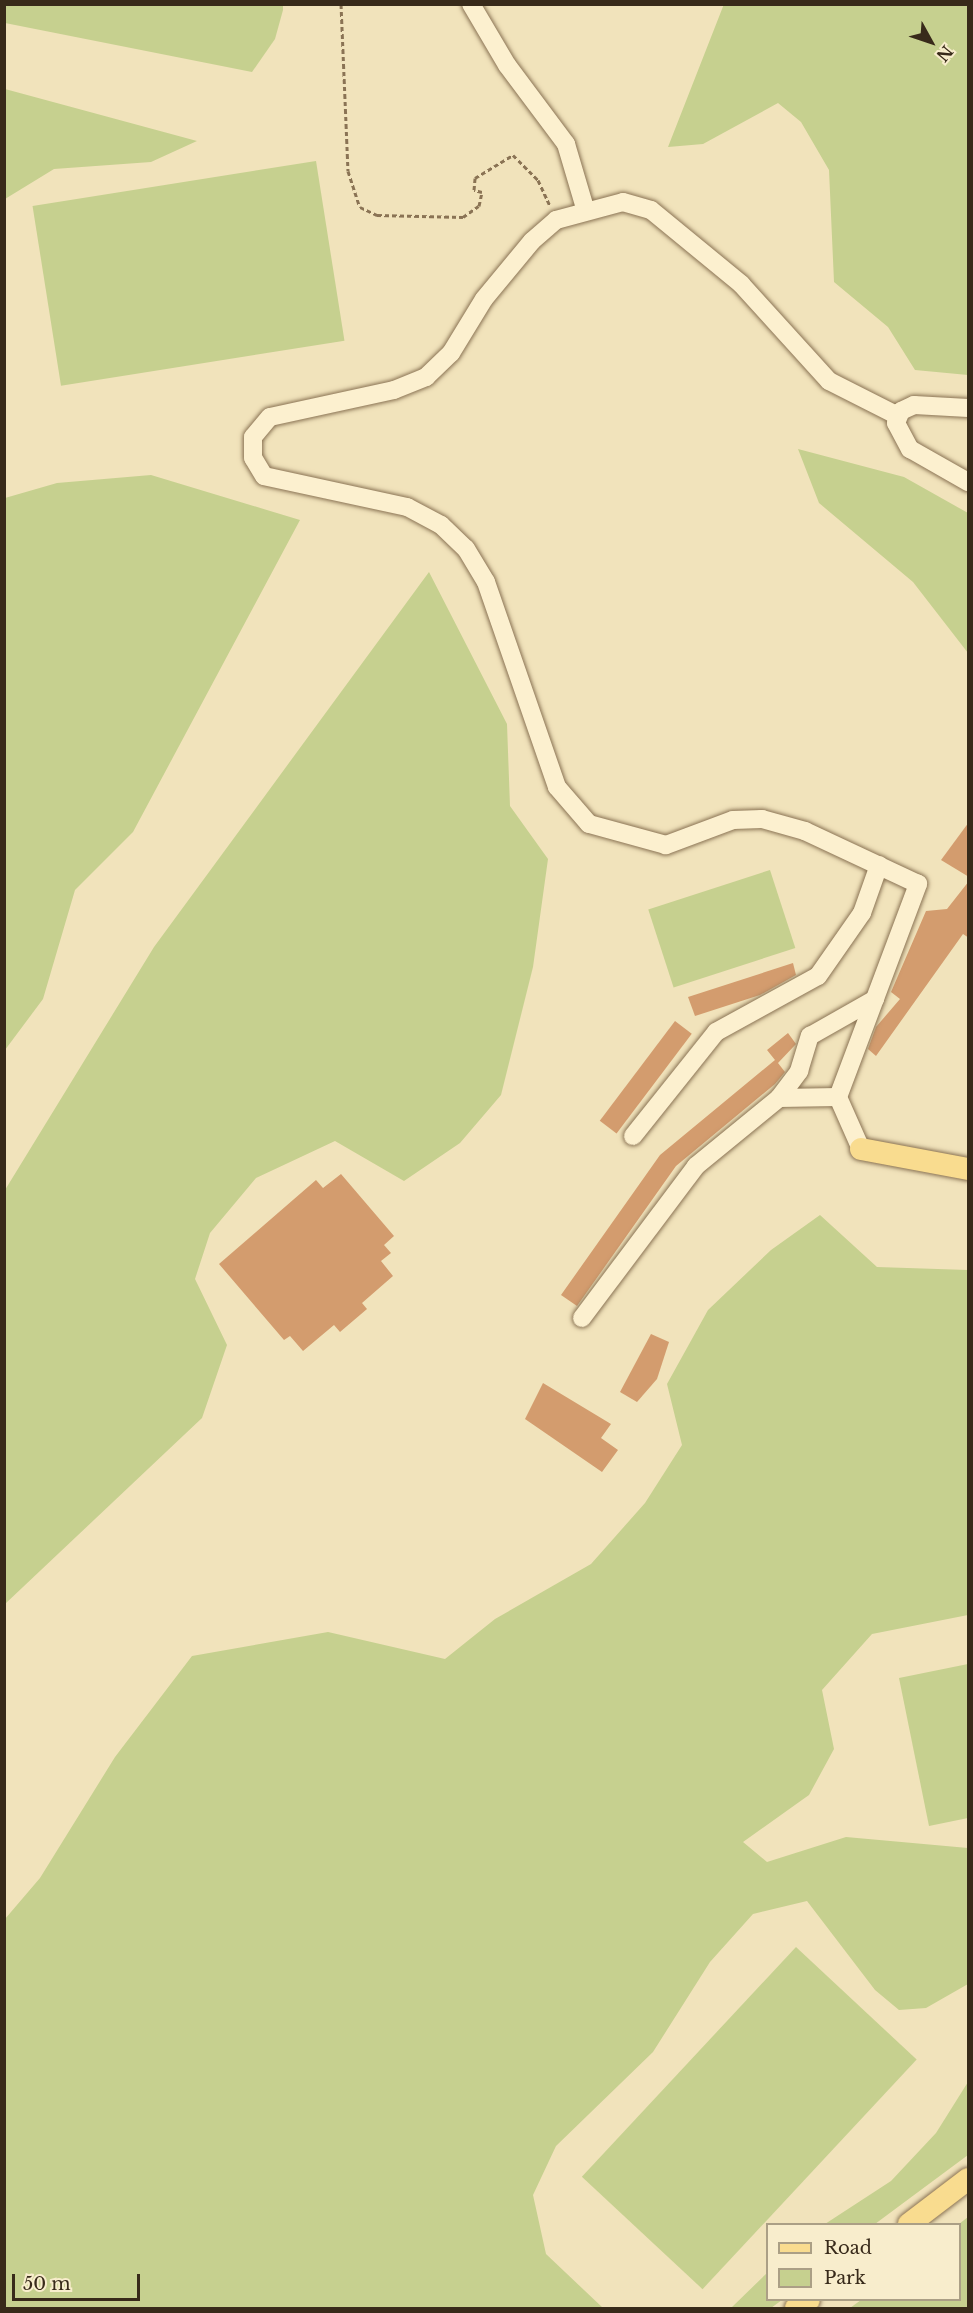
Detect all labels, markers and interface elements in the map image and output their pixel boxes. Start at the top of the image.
north arrow [901,12,961,72]
text: N [932,41,957,66]
legend [766,2223,961,2301]
text: Road [824,2237,872,2259]
scale bar [15,2262,142,2300]
text: Park [824,2267,866,2289]
text: 50 m [23,2273,71,2295]

